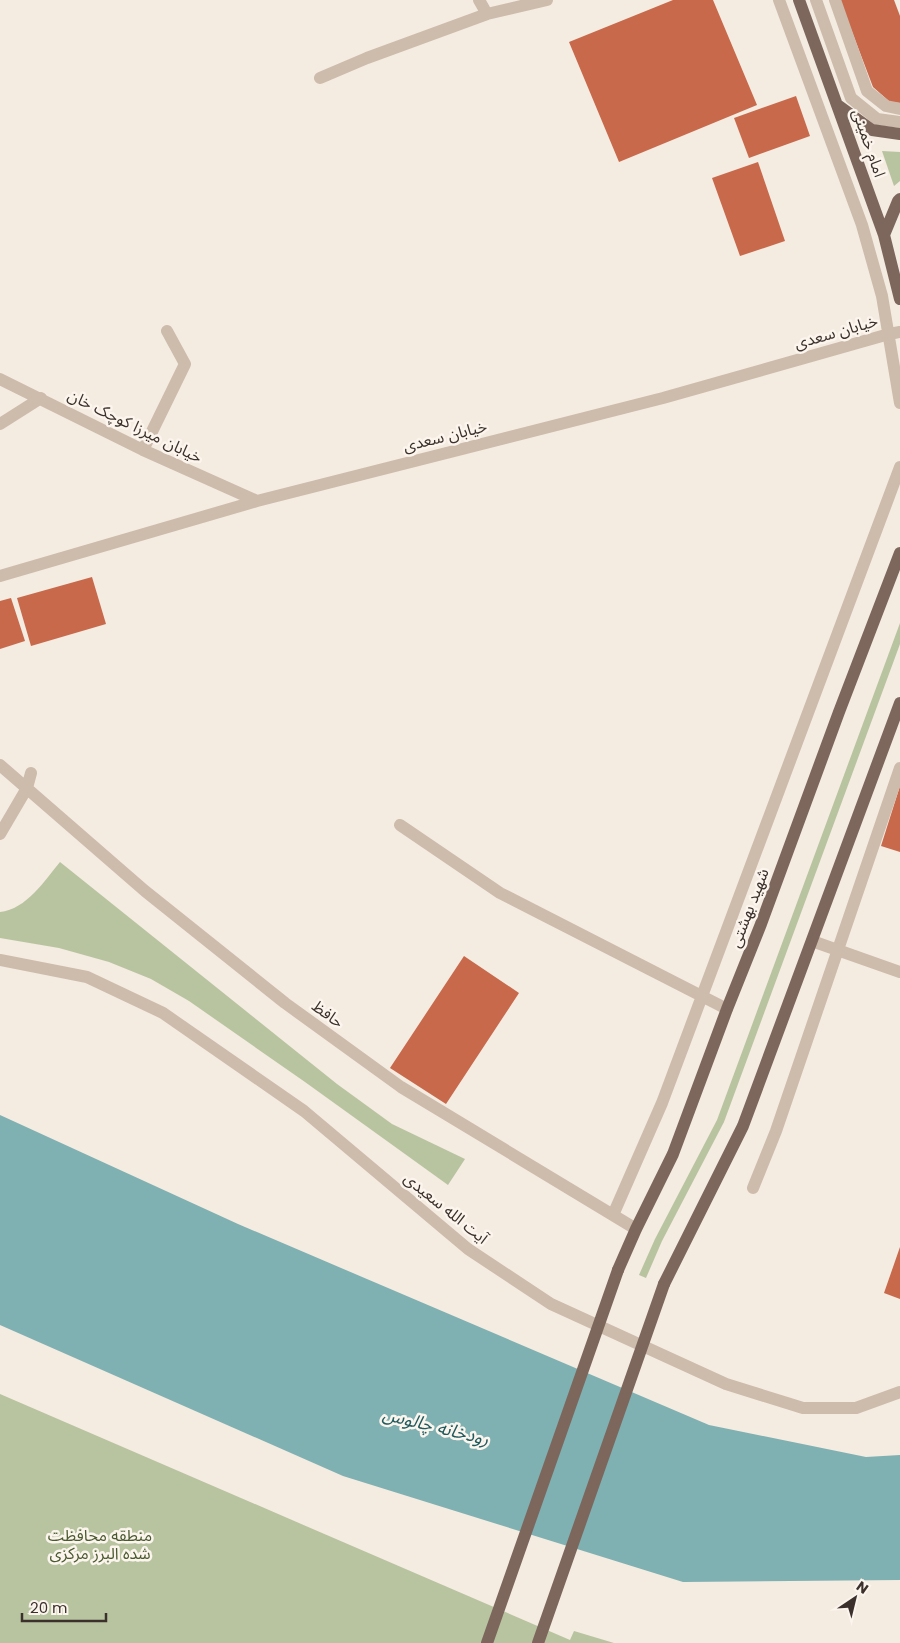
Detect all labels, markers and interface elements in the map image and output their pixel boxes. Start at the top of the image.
street label: امام خمینی [846,106,891,181]
street label: خیابان سعدی [792,309,880,355]
street label: خیابان میرزا کوچک خان [64,383,206,469]
street label: خیابان سعدی [401,414,489,458]
street label: شهید بهشتی [723,865,775,951]
street label: حافظ [307,995,349,1033]
street label: آیت الله سعیدی [399,1167,494,1250]
water label: رودخانه چالوس [380,1401,492,1451]
park label: منطقه محافظت شده البرز مرکزی [48,1524,152,1565]
north arrow [830,1573,880,1623]
text: N [852,1576,873,1599]
scale bar [22,1590,106,1622]
text: 20 m [30,1597,68,1618]

